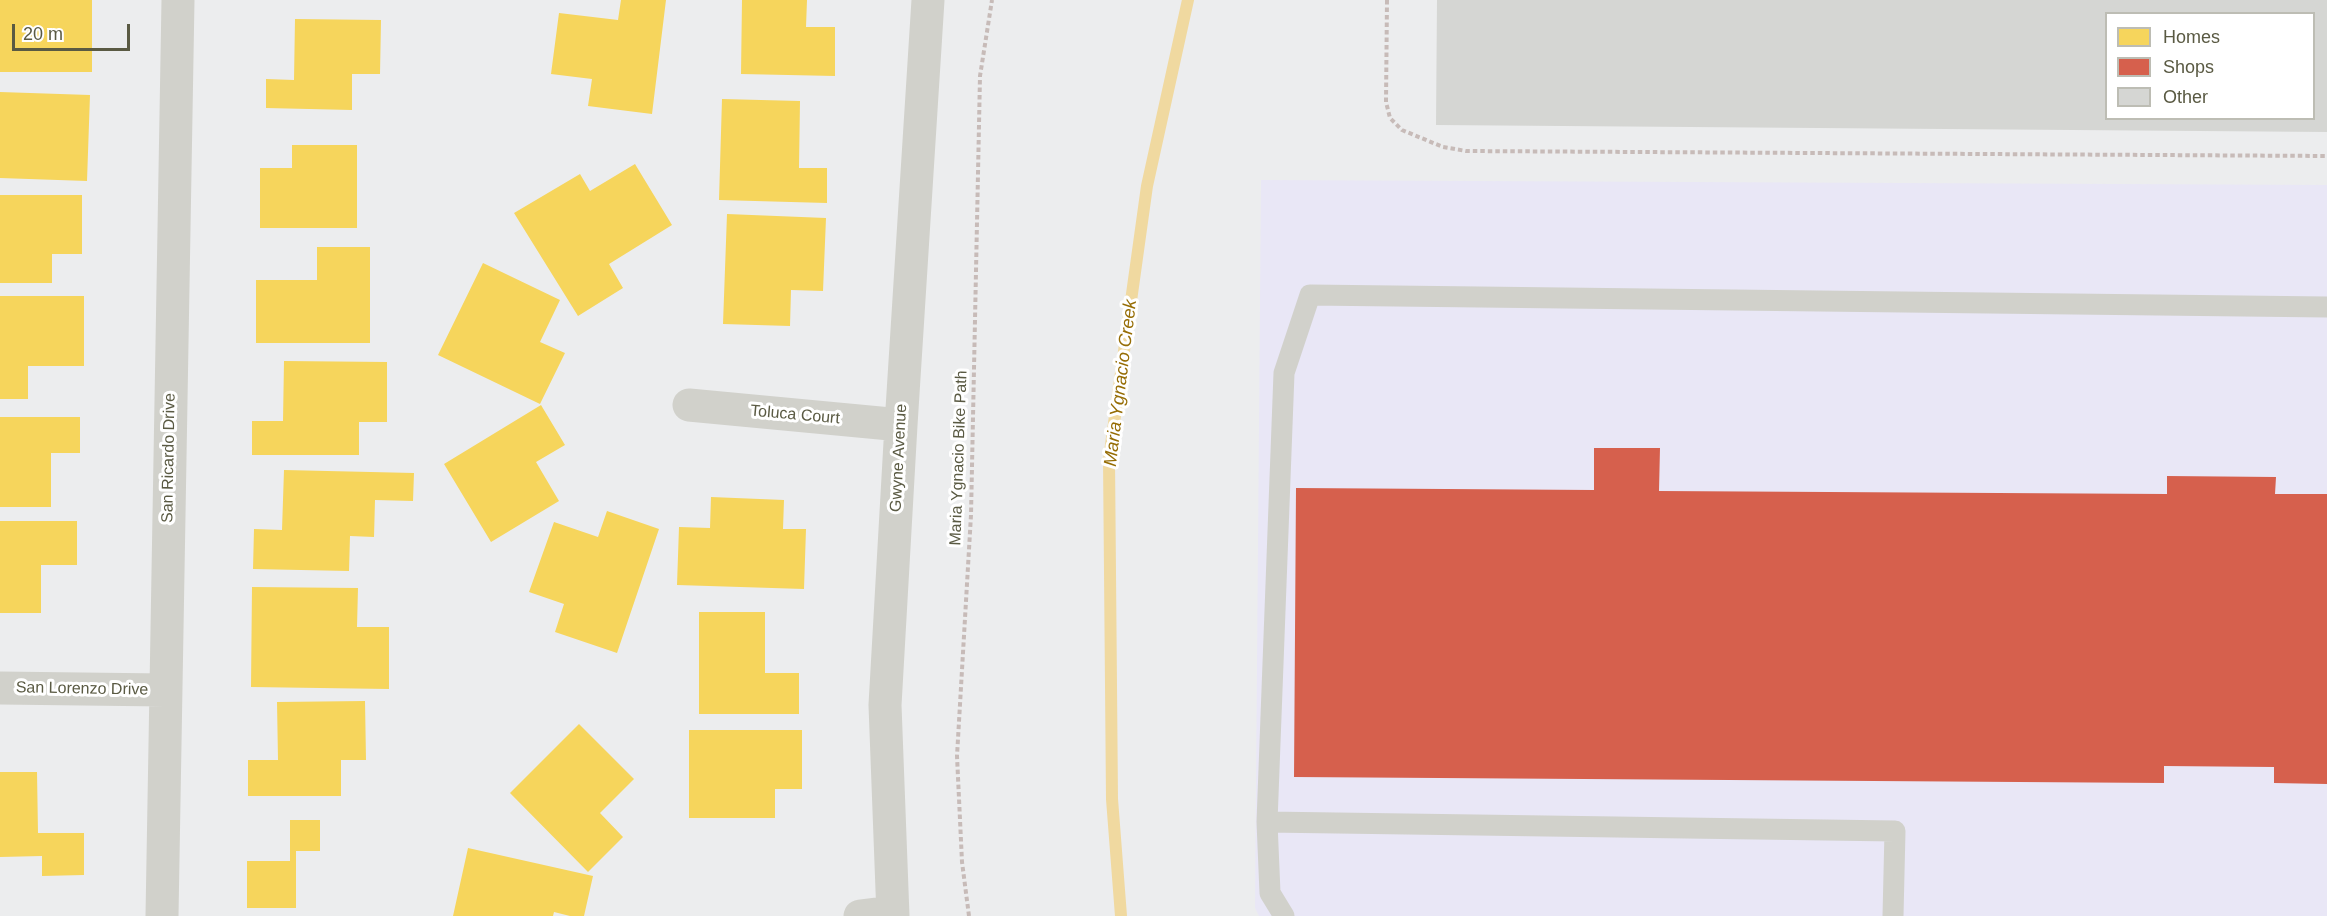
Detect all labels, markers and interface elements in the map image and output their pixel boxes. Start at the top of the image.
scale bar [15,12,134,50]
legend [2105,12,2315,120]
text: 20 m [23,24,63,44]
text: Homes [2163,27,2220,47]
text: Shops [2163,57,2214,77]
text: Other [2163,87,2208,107]
water label: Maria Ygnacio Creek [1100,298,1142,468]
street label: Maria Ygnacio Bike Path [946,370,972,546]
street label: San Ricardo Drive [158,393,180,523]
street label: Toluca Court [749,402,841,428]
street label: Gwyne Avenue [887,403,911,513]
street label: San Lorenzo Drive [16,678,148,700]

